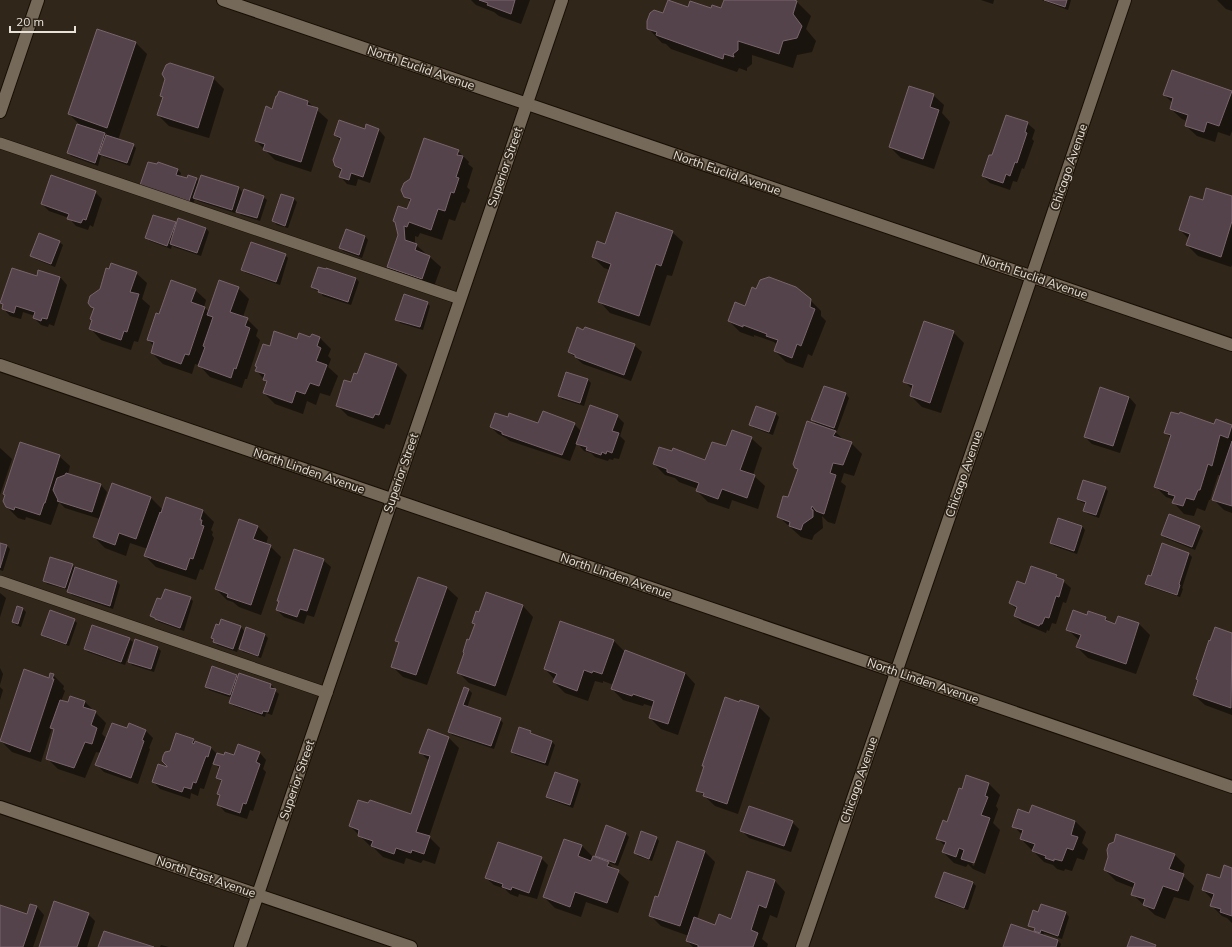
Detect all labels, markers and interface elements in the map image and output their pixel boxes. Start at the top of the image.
scale bar [10,8,75,34]
text: 20 m [16,14,44,29]
street label: North Euclid Avenue [365,42,477,93]
street label: Chicago Avenue [1047,122,1090,212]
street label: Superior Street [484,125,525,208]
street label: North Euclid Avenue [671,147,783,198]
street label: North Euclid Avenue [978,251,1090,302]
street label: Chicago Avenue [942,429,985,519]
street label: Superior Street [380,431,421,514]
street label: North Linden Avenue [251,444,367,497]
street label: North Linden Avenue [558,549,674,602]
street label: North Linden Avenue [865,654,981,707]
street label: Chicago Avenue [837,735,880,825]
street label: Superior Street [276,738,317,821]
street label: North East Avenue [155,852,258,901]

